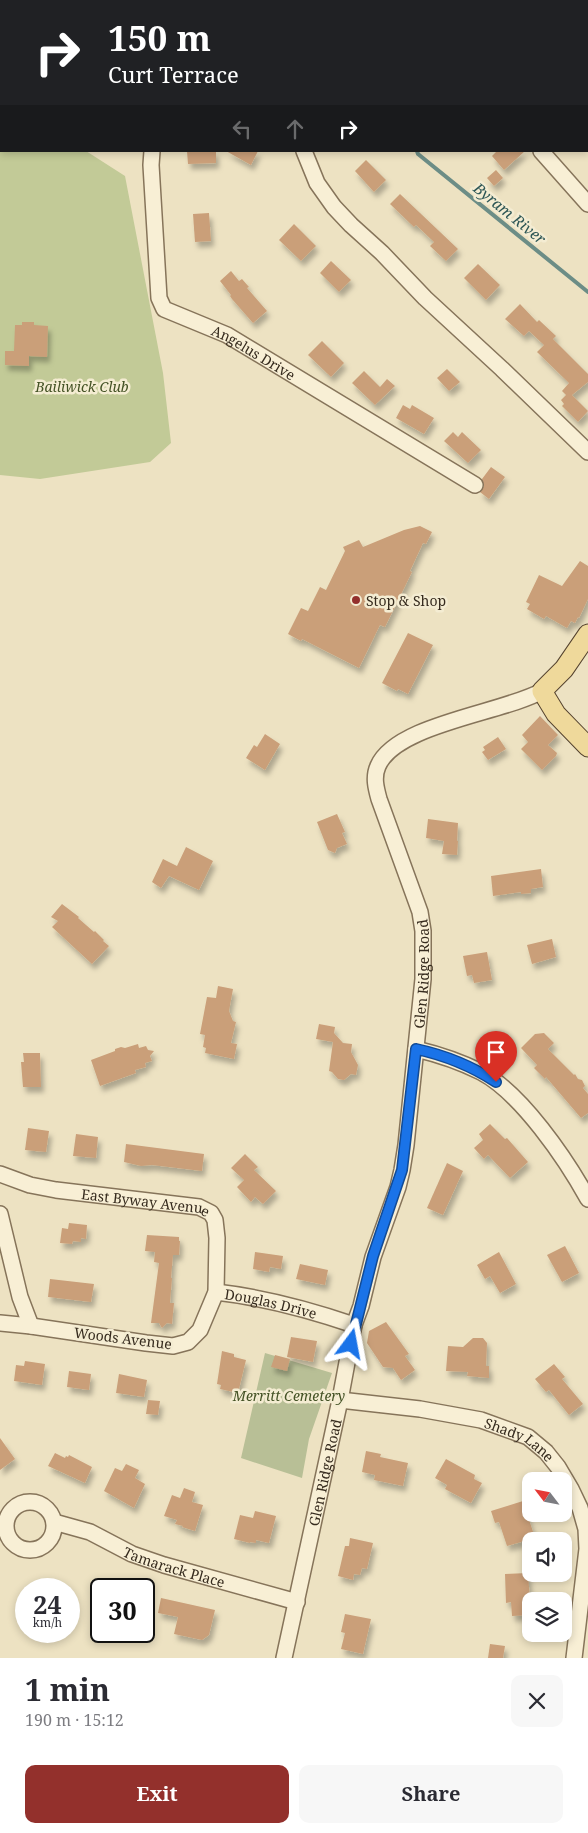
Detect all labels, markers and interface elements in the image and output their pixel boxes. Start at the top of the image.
text: 150 m [108,14,211,61]
icon: right [25,20,90,85]
text: Curt Terrace [108,59,239,89]
icon: left [228,115,256,143]
icon: ahead [281,115,309,143]
icon: right [334,115,362,143]
water label: Byram River [469,177,551,249]
street label: Angelus Drive [209,320,299,384]
park label: Bailiwick Club [34,377,129,396]
place label: Stop & Shop [366,591,446,610]
marker: Stop & Shop [350,594,362,606]
street label: Glen Ridge Road [408,918,433,1029]
pin [475,1031,517,1082]
icon: arrive [482,1038,510,1066]
street label: East Byway Avenue [80,1184,213,1221]
street label: Douglas Drive [224,1284,319,1322]
position arrow [324,1317,376,1369]
street label: Woods Avenue [73,1323,173,1353]
park label: Merritt Cemetery [232,1386,345,1405]
street label: Shady Lane [482,1413,559,1465]
street label: Glen Ridge Road [303,1417,345,1528]
north arrow [522,1472,572,1522]
map controls [522,1472,572,1642]
button: sound [522,1532,572,1582]
street label: Tamarack Place [120,1542,227,1591]
speed limit sign: 30 [90,1578,155,1643]
text: 24 [33,1587,62,1621]
button: layers [522,1592,572,1642]
text: km/h [33,1614,62,1631]
text: 1 min [25,1669,110,1710]
button: close [511,1675,563,1727]
text: 190 m · 15:12 [25,1709,124,1731]
button: Exit [25,1765,289,1823]
button: Share [299,1765,563,1823]

